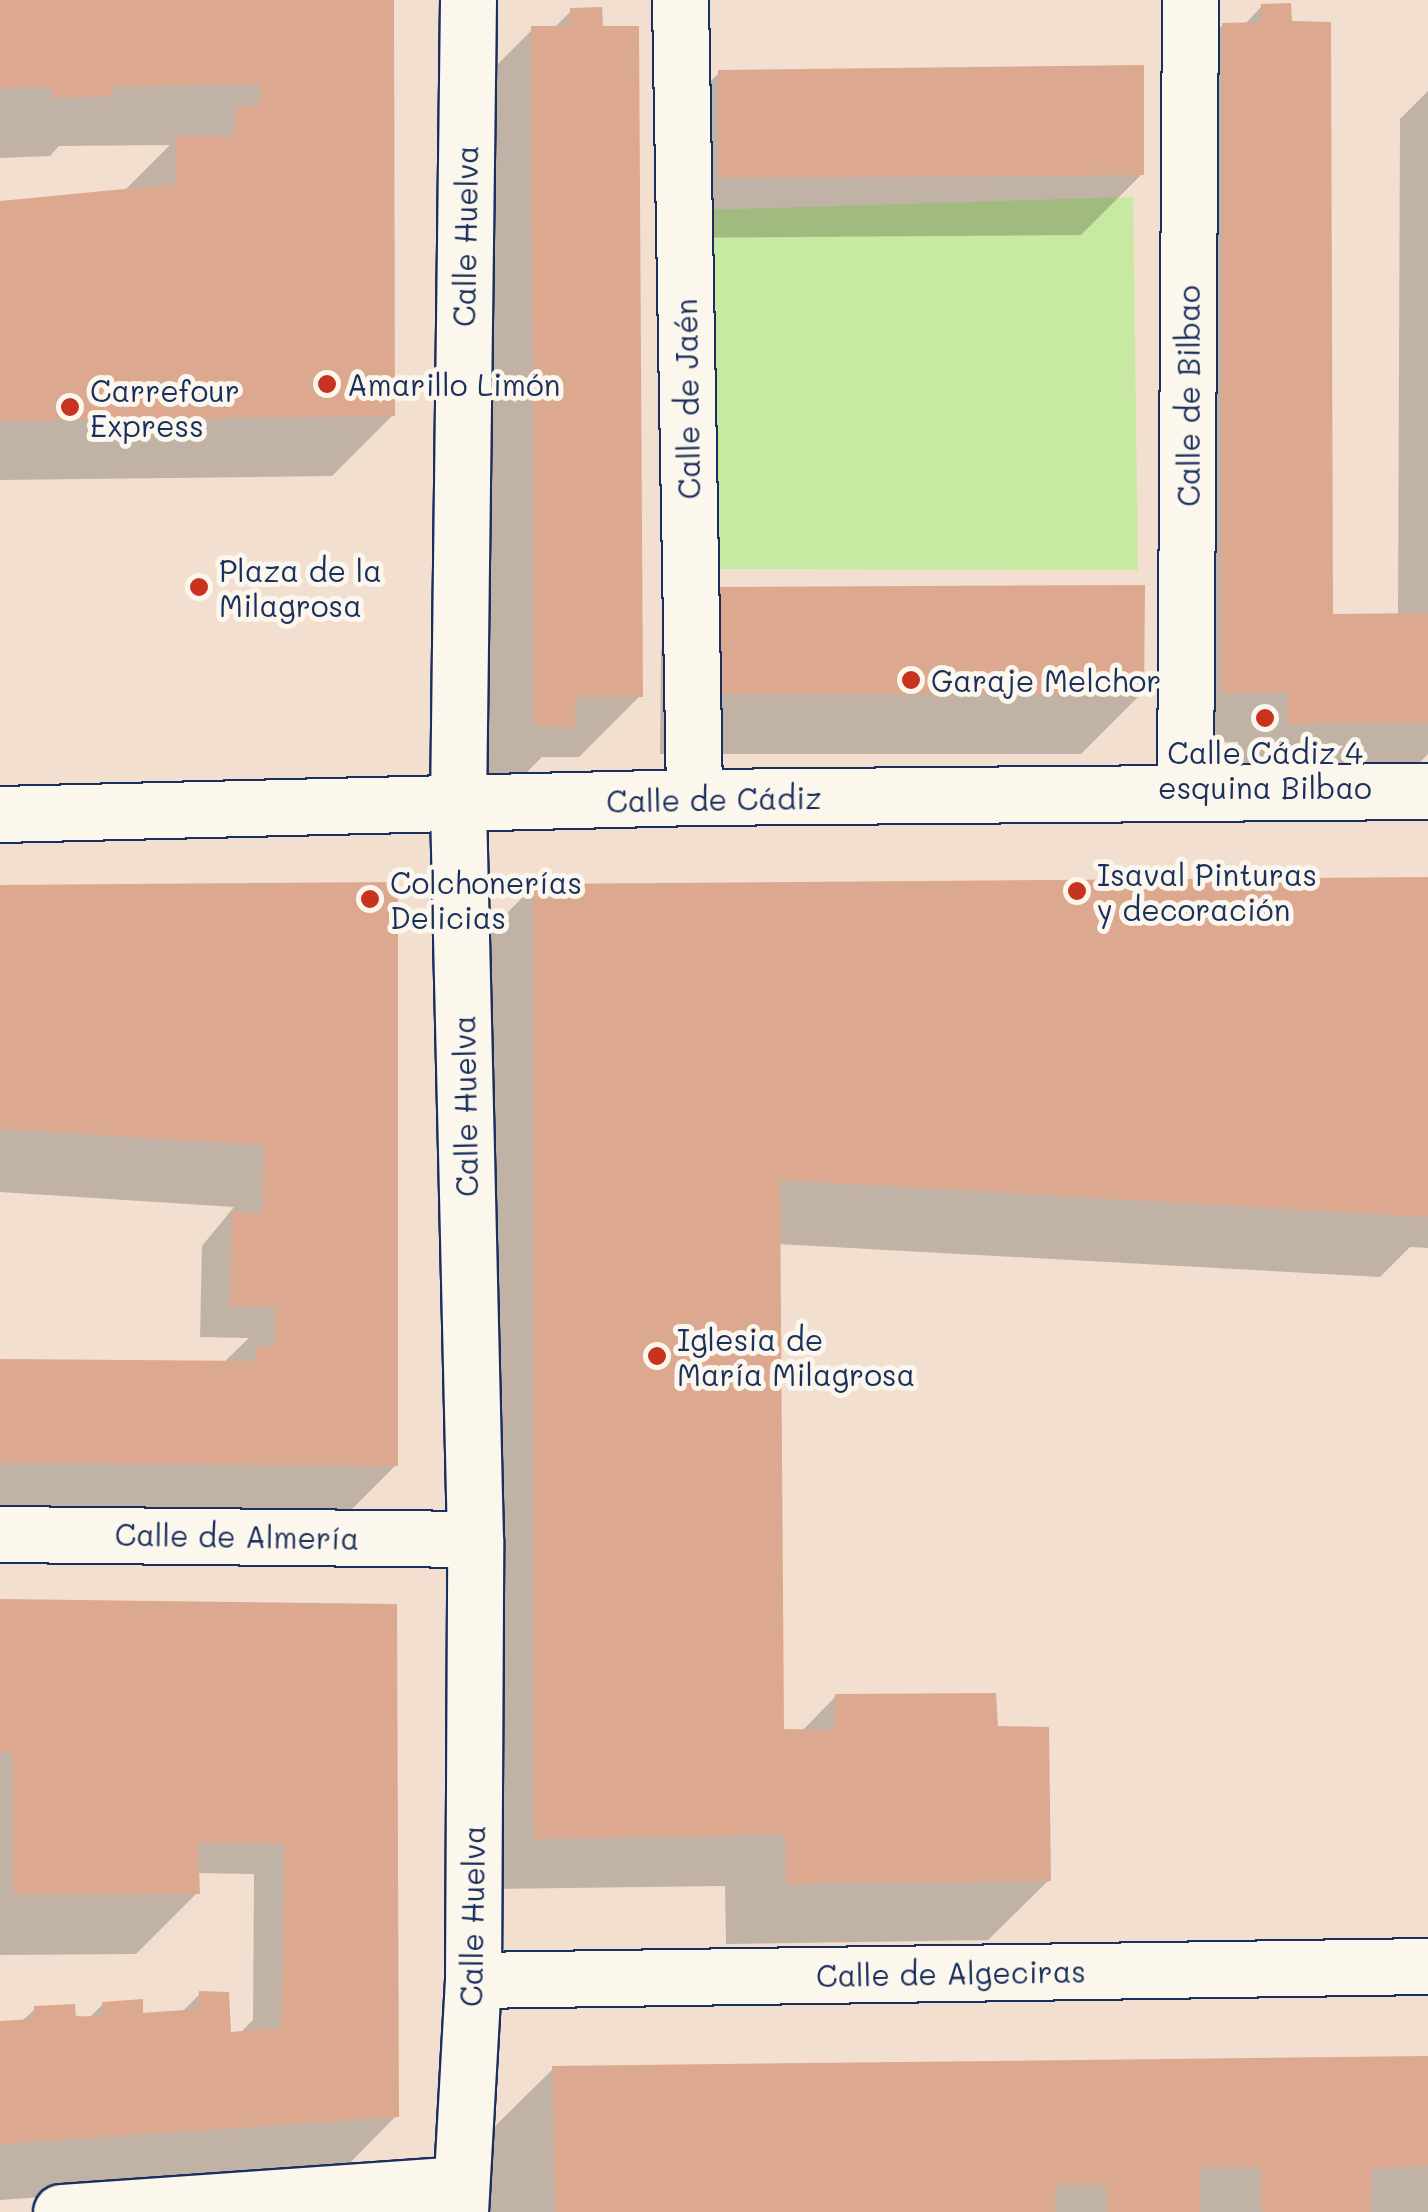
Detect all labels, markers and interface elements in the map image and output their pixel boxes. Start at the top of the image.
street label: Calle Huelva [445,145,485,327]
street label: Calle de Bilbao [1170,285,1206,507]
street label: Calle de Jaén [667,298,707,500]
place label: Amarillo Limón [347,366,560,402]
place label: Carrefour Express [90,372,240,442]
marker: Amarillo Limón [316,373,338,395]
marker: Carrefour Express [59,396,81,418]
place label: Plaza de la Milagrosa [219,552,382,622]
marker: Plaza de la Milagrosa [188,576,210,598]
place label: Garaje Melchor [931,662,1161,698]
marker: Garaje Melchor [900,669,922,691]
marker: Calle Cádiz 4 esquina Bilbao [1254,707,1276,729]
place label: Calle Cádiz 4 esquina Bilbao [1158,734,1372,804]
street label: Calle de Cádiz [606,779,822,819]
place label: Isaval Pinturas y decoración [1097,856,1317,926]
place label: Colchonerías Delicias [390,864,582,934]
marker: Isaval Pinturas y decoración [1066,880,1088,902]
marker: Colchonerías Delicias [359,888,381,910]
street label: Calle Huelva [445,1015,485,1197]
place label: Iglesia de María Milagrosa [677,1321,915,1392]
marker: Iglesia de María Milagrosa [646,1345,668,1367]
street label: Calle de Almería [114,1516,360,1556]
street label: Calle Huelva [452,1825,492,2007]
street label: Calle de Algeciras [816,1953,1086,1993]

